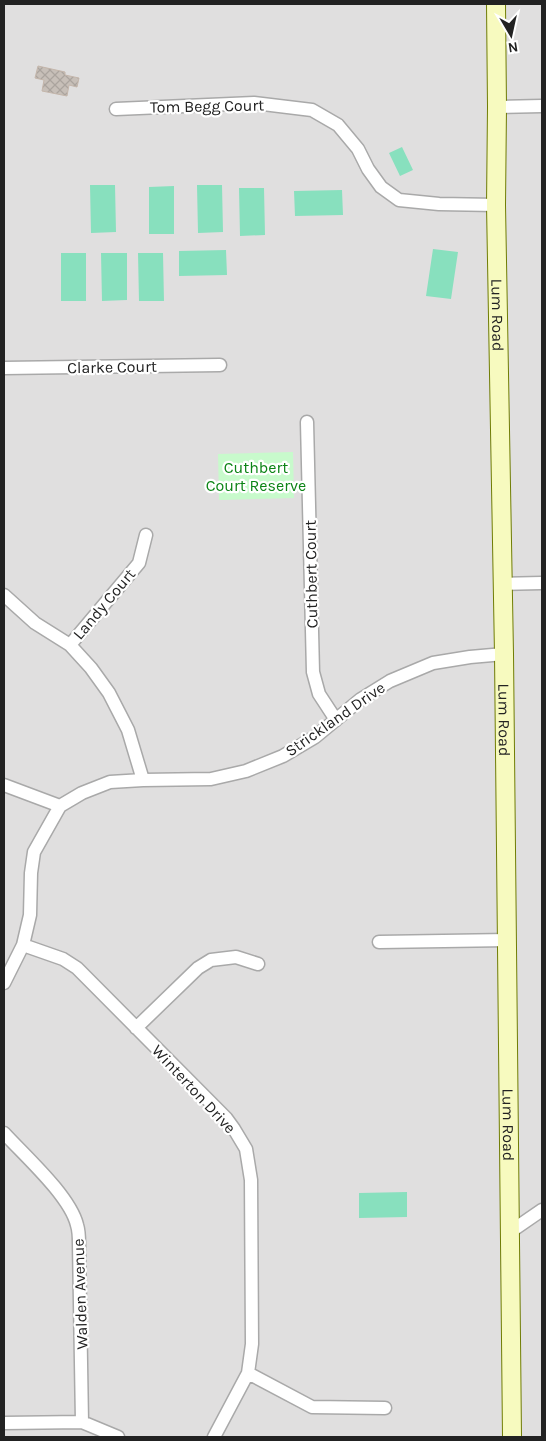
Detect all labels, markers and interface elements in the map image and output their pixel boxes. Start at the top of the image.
north arrow [486,10,536,60]
text: N [507,38,519,57]
street label: Tom Begg Court [150,96,264,116]
street label: Lum Road [488,278,508,352]
street label: Clarke Court [67,357,157,377]
park label: Cuthbert Court Reserve [206,458,306,495]
street label: Cuthbert Court [301,520,321,628]
street label: Landy Court [69,565,139,643]
street label: Strickland Drive [282,678,388,760]
street label: Lum Road [495,683,515,756]
street label: Winterton Drive [148,1041,240,1137]
street label: Lum Road [499,1088,519,1161]
street label: Walden Avenue [69,1238,91,1350]

